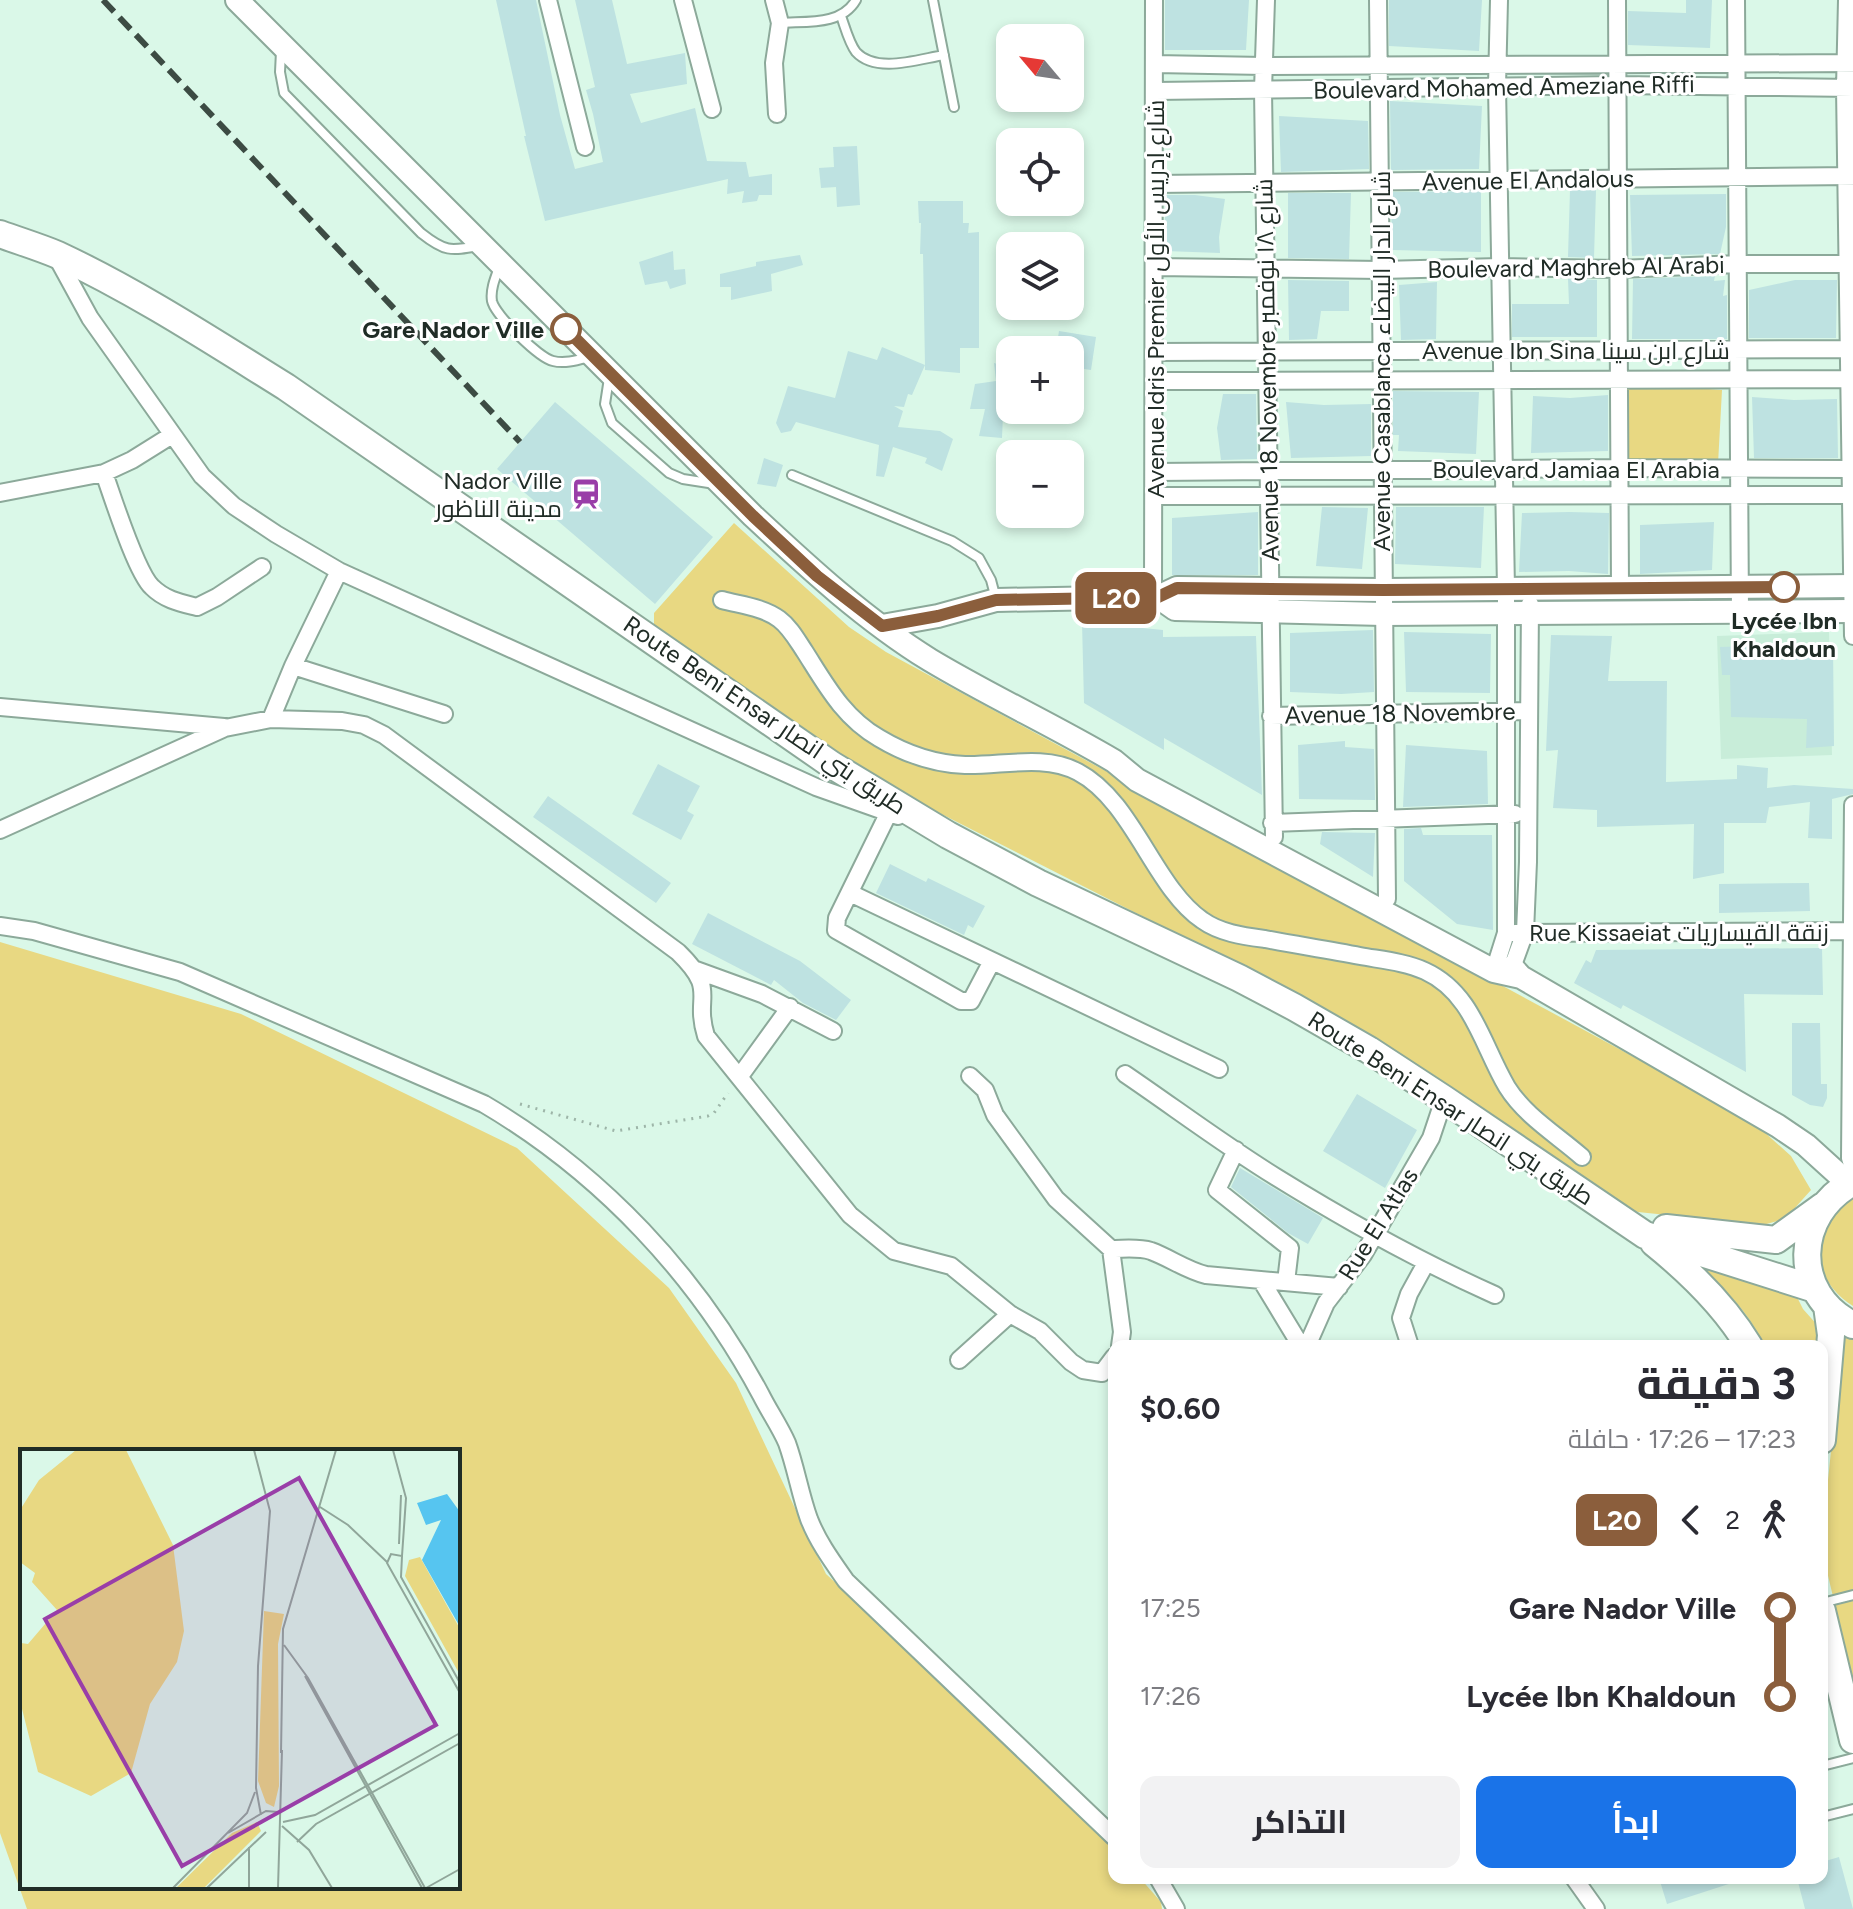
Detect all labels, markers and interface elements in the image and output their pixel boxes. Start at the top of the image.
north arrow [996,24,1084,112]
map controls [996,24,1084,528]
street label: Boulevard Mohamed Ameziane Riffi [1313,69,1695,105]
street label: Avenue Idris Premier شارع إدريس الأول [1141,100,1172,498]
button: locate [996,128,1084,216]
street label: Avenue El Andalous [1422,164,1634,196]
street label: Avenue Casablanca شارع الدار البيضاء [1367,171,1398,551]
street label: Avenue 18 Novembre شارع ١٨ نوفمبر [1249,178,1287,562]
button: layers [996,232,1084,320]
street label: Boulevard Maghreb Al Arabi [1427,250,1725,284]
marker: Gare Nador Ville [551,314,581,344]
place label: Gare Nador Ville [362,315,544,344]
button: + [996,336,1084,424]
street label: Avenue Ibn Sina شارع ابن سينا [1422,336,1730,367]
button: − [996,440,1084,528]
street label: Boulevard Jamiaa El Arabia [1432,455,1720,484]
place label: Nador Ville مدينة الناظور [433,466,562,523]
station icon: Nador Ville مدينة الناظور [569,477,603,511]
line badge: L20 [1070,572,1162,624]
marker: Lycée Ibn Khaldoun [1769,572,1799,602]
text: L20 [1091,581,1141,615]
place label: Lycée Ibn Khaldoun [1731,606,1837,663]
street label: Route Beni Ensar طريق بني انصار [615,609,912,825]
street label: Avenue 18 Novembre [1284,696,1516,730]
street label: Rue Kissaeiat زنقة القيساريات [1529,918,1829,947]
street label: Route Beni Ensar طريق بني انصار [1300,1005,1599,1215]
street label: Rue El Atlas [1332,1163,1424,1285]
text: 3 دقيقة [1637,1357,1796,1410]
text: $0.60 [1140,1390,1220,1427]
text: 17:23 – 17:26 · حافلة [1568,1423,1796,1455]
inset map [20,1449,460,1889]
icon: back [1669,1498,1713,1542]
icon: walk [1752,1498,1796,1542]
text: L20 [1592,1503,1641,1537]
text: 2 [1725,1504,1740,1536]
text: Gare Nador Ville [1509,1590,1736,1627]
text: 17:25 [1140,1592,1201,1624]
text: Lycée Ibn Khaldoun [1466,1678,1736,1715]
text: 17:26 [1140,1680,1201,1712]
button: التذاكر [1140,1776,1460,1868]
button: ابدأ [1476,1776,1796,1868]

